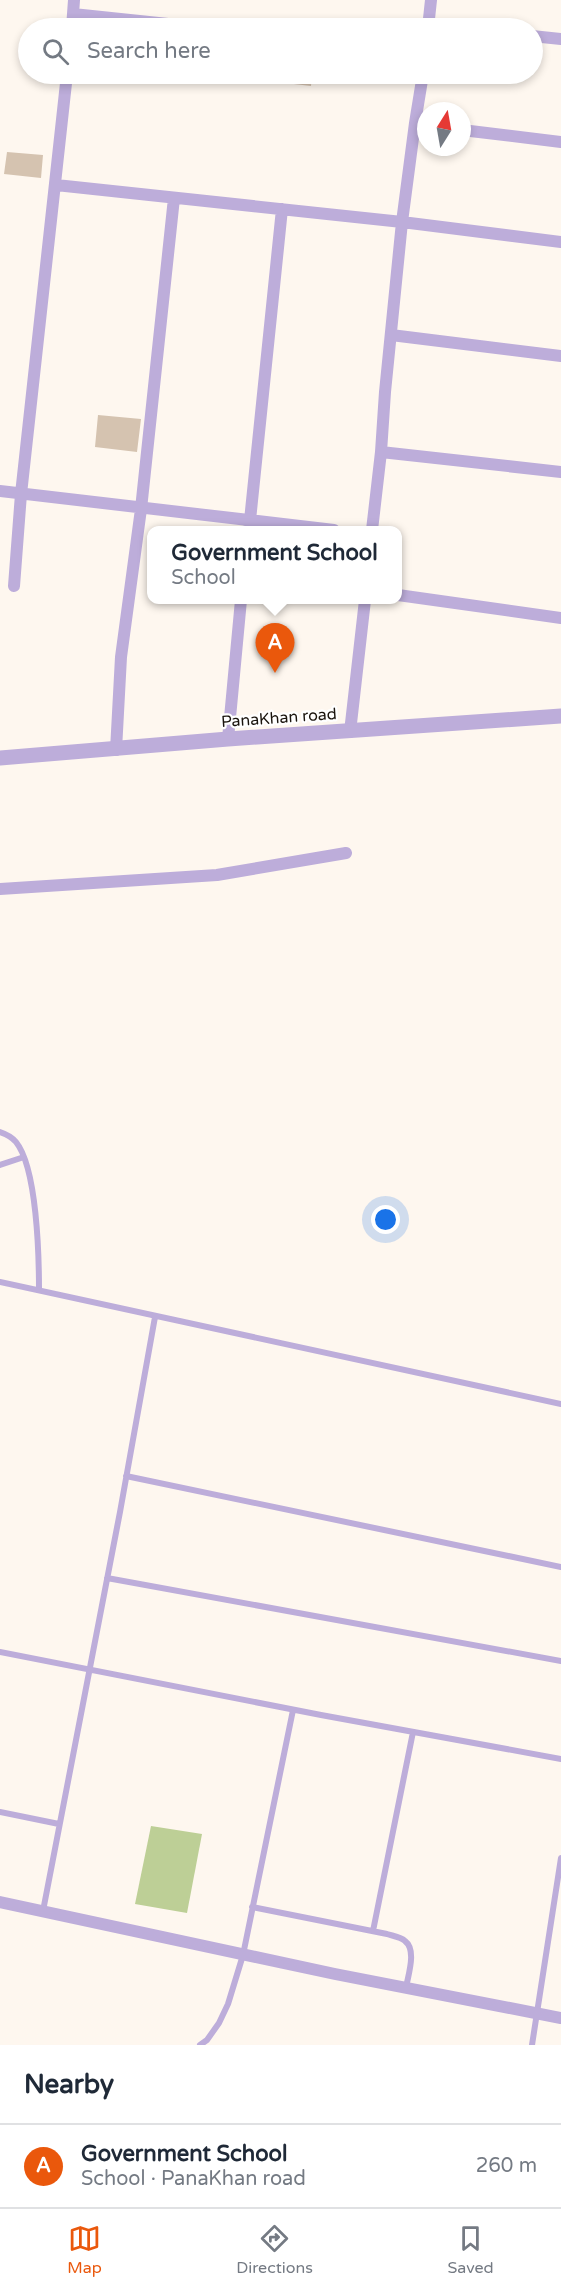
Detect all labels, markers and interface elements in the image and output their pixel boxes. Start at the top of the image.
search box [18,18,543,84]
icon: search [39,35,72,68]
text: Search here [87,38,211,64]
north arrow [417,102,471,156]
popup [147,526,402,604]
text: Government School [171,540,378,566]
text: School [171,566,236,590]
pin: A [256,624,294,673]
street label: PanaKhan road [220,704,338,732]
your location [371,1205,400,1234]
text: Nearby [24,2069,114,2100]
text: Government School [81,2141,287,2167]
text: A [36,2154,51,2178]
text: 260 m [476,2154,537,2178]
text: School · PanaKhan road [81,2167,306,2191]
tab: Map [67,2222,102,2278]
tab: Directions [236,2222,313,2278]
tab: Saved [447,2222,494,2278]

